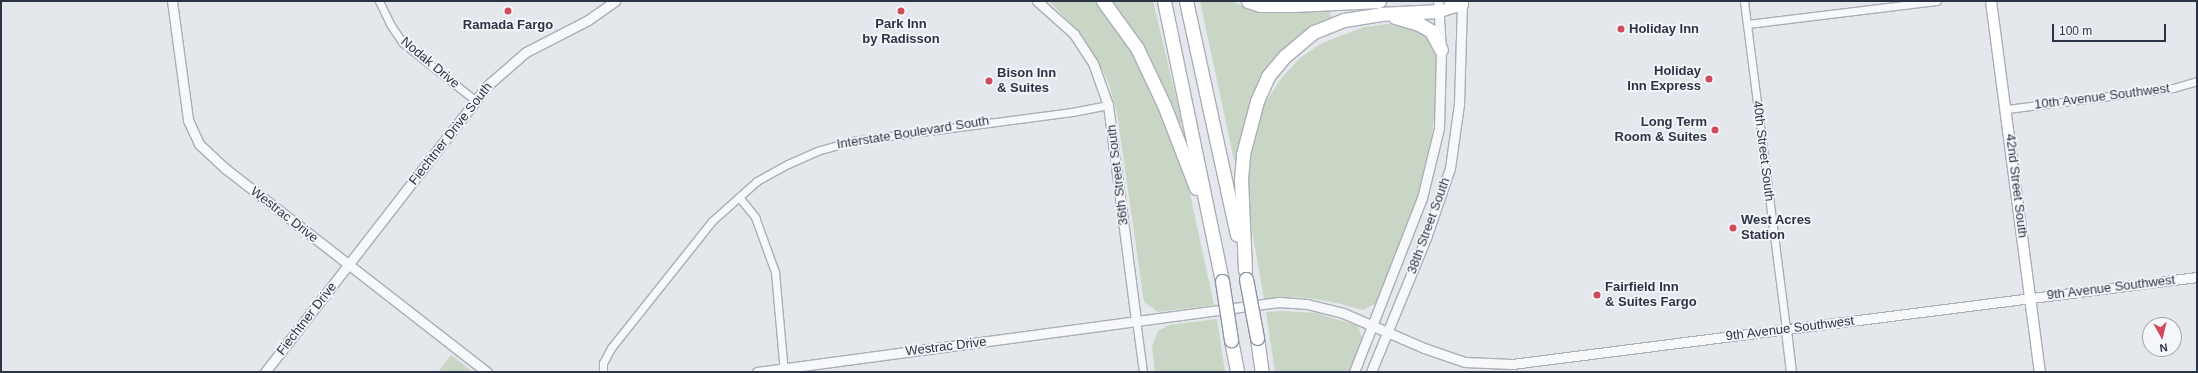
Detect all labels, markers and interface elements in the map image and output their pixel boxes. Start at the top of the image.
marker: Ramada Fargo [503,6,513,16]
marker: Park Inn by Radisson [896,6,906,16]
scale bar [2054,16,2168,42]
place label: Ramada Fargo [463,17,553,33]
place label: Park Inn by Radisson [862,17,940,48]
place label: Holiday Inn [1629,21,1699,37]
marker: Holiday Inn [1616,24,1626,34]
text: 100 m [2059,24,2092,38]
street label: Nodak Drive [398,34,462,92]
place label: Holiday Inn Express [1627,64,1701,95]
place label: Bison Inn & Suites [997,66,1056,97]
marker: Holiday Inn Express [1704,74,1714,84]
marker: Bison Inn & Suites [984,76,994,86]
street label: Fiechtner Drive South [406,80,496,188]
street label: 10th Avenue Southwest [2033,81,2171,113]
street label: 40th Street South [1749,100,1777,202]
street label: Interstate Boulevard South [836,113,990,153]
place label: Long Term Room & Suites [1615,115,1707,146]
street label: 36th Street South [1104,124,1132,226]
marker: Long Term Room & Suites [1710,125,1720,135]
street label: 42nd Street South [2002,133,2030,239]
street label: 38th Street South [1404,176,1454,276]
street label: Westrac Drive [247,184,321,246]
place label: West Acres Station [1741,213,1812,244]
marker: West Acres Station [1728,223,1738,233]
street label: 9th Avenue Southwest [2046,272,2176,304]
street label: Fiechtner Drive [274,279,340,359]
place label: Fairfield Inn & Suites Fargo [1605,280,1697,311]
marker: Fairfield Inn & Suites Fargo [1592,290,1602,300]
street label: 9th Avenue Southwest [1725,313,1855,345]
north arrow [2142,317,2182,357]
street label: Westrac Drive [905,334,987,360]
text: N [2159,341,2168,354]

